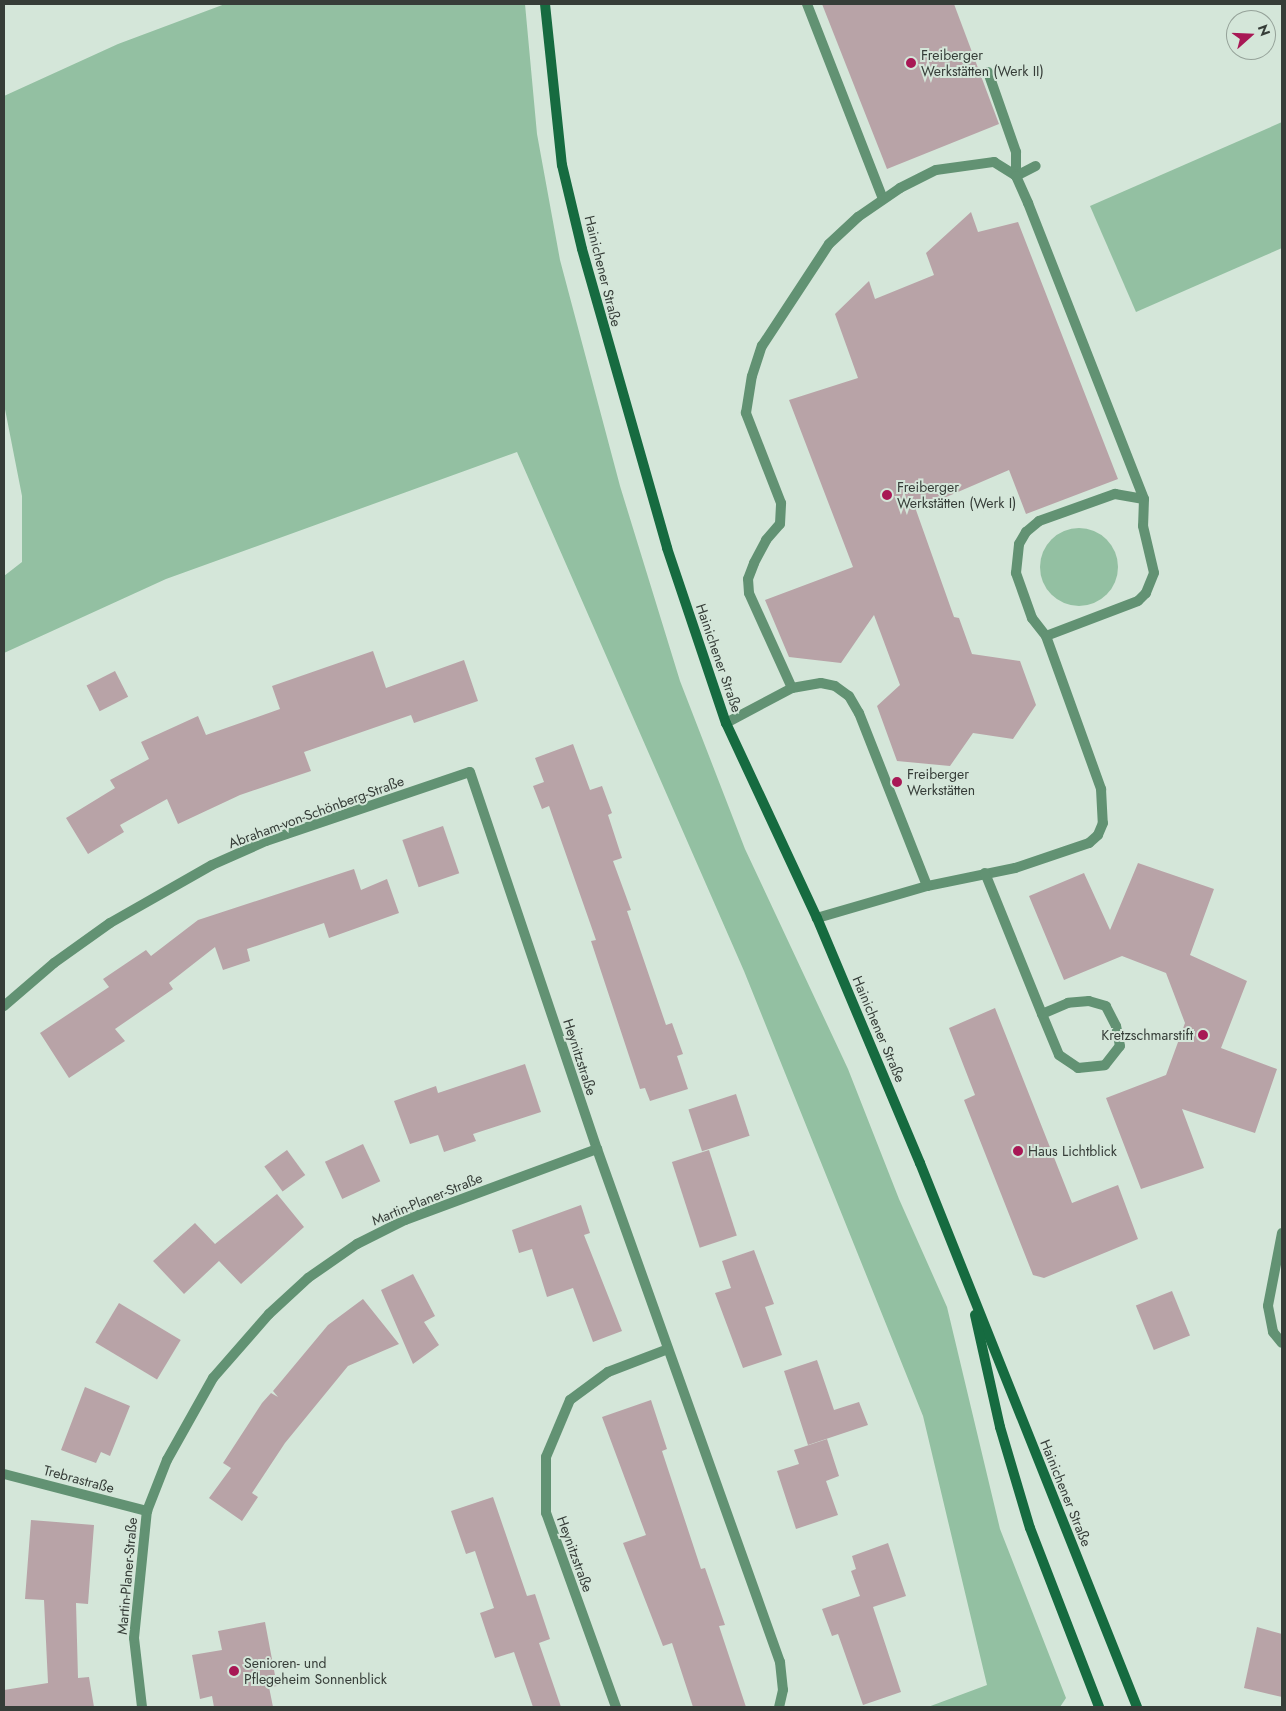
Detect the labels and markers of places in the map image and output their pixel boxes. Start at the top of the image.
place label: Freiberger Werkstätten (Werk II) [921,47,1044,80]
marker: Freiberger Werkstätten (Werk II) [905,57,917,69]
place label: Freiberger Werkstätten (Werk I) [897,479,1016,512]
marker: Freiberger Werkstätten (Werk I) [881,489,893,501]
place label: Freiberger Werkstätten [907,766,975,799]
marker: Freiberger Werkstätten [891,776,903,788]
place label: Kretzschmarstift [1101,1027,1193,1043]
marker: Kretzschmarstift [1197,1029,1209,1041]
place label: Haus Lichtblick [1028,1143,1117,1159]
marker: Haus Lichtblick [1012,1145,1024,1157]
place label: Senioren- und Pflegeheim Sonnenblick [244,1655,387,1688]
marker: Senioren- und Pflegeheim Sonnenblick [228,1665,240,1677]

